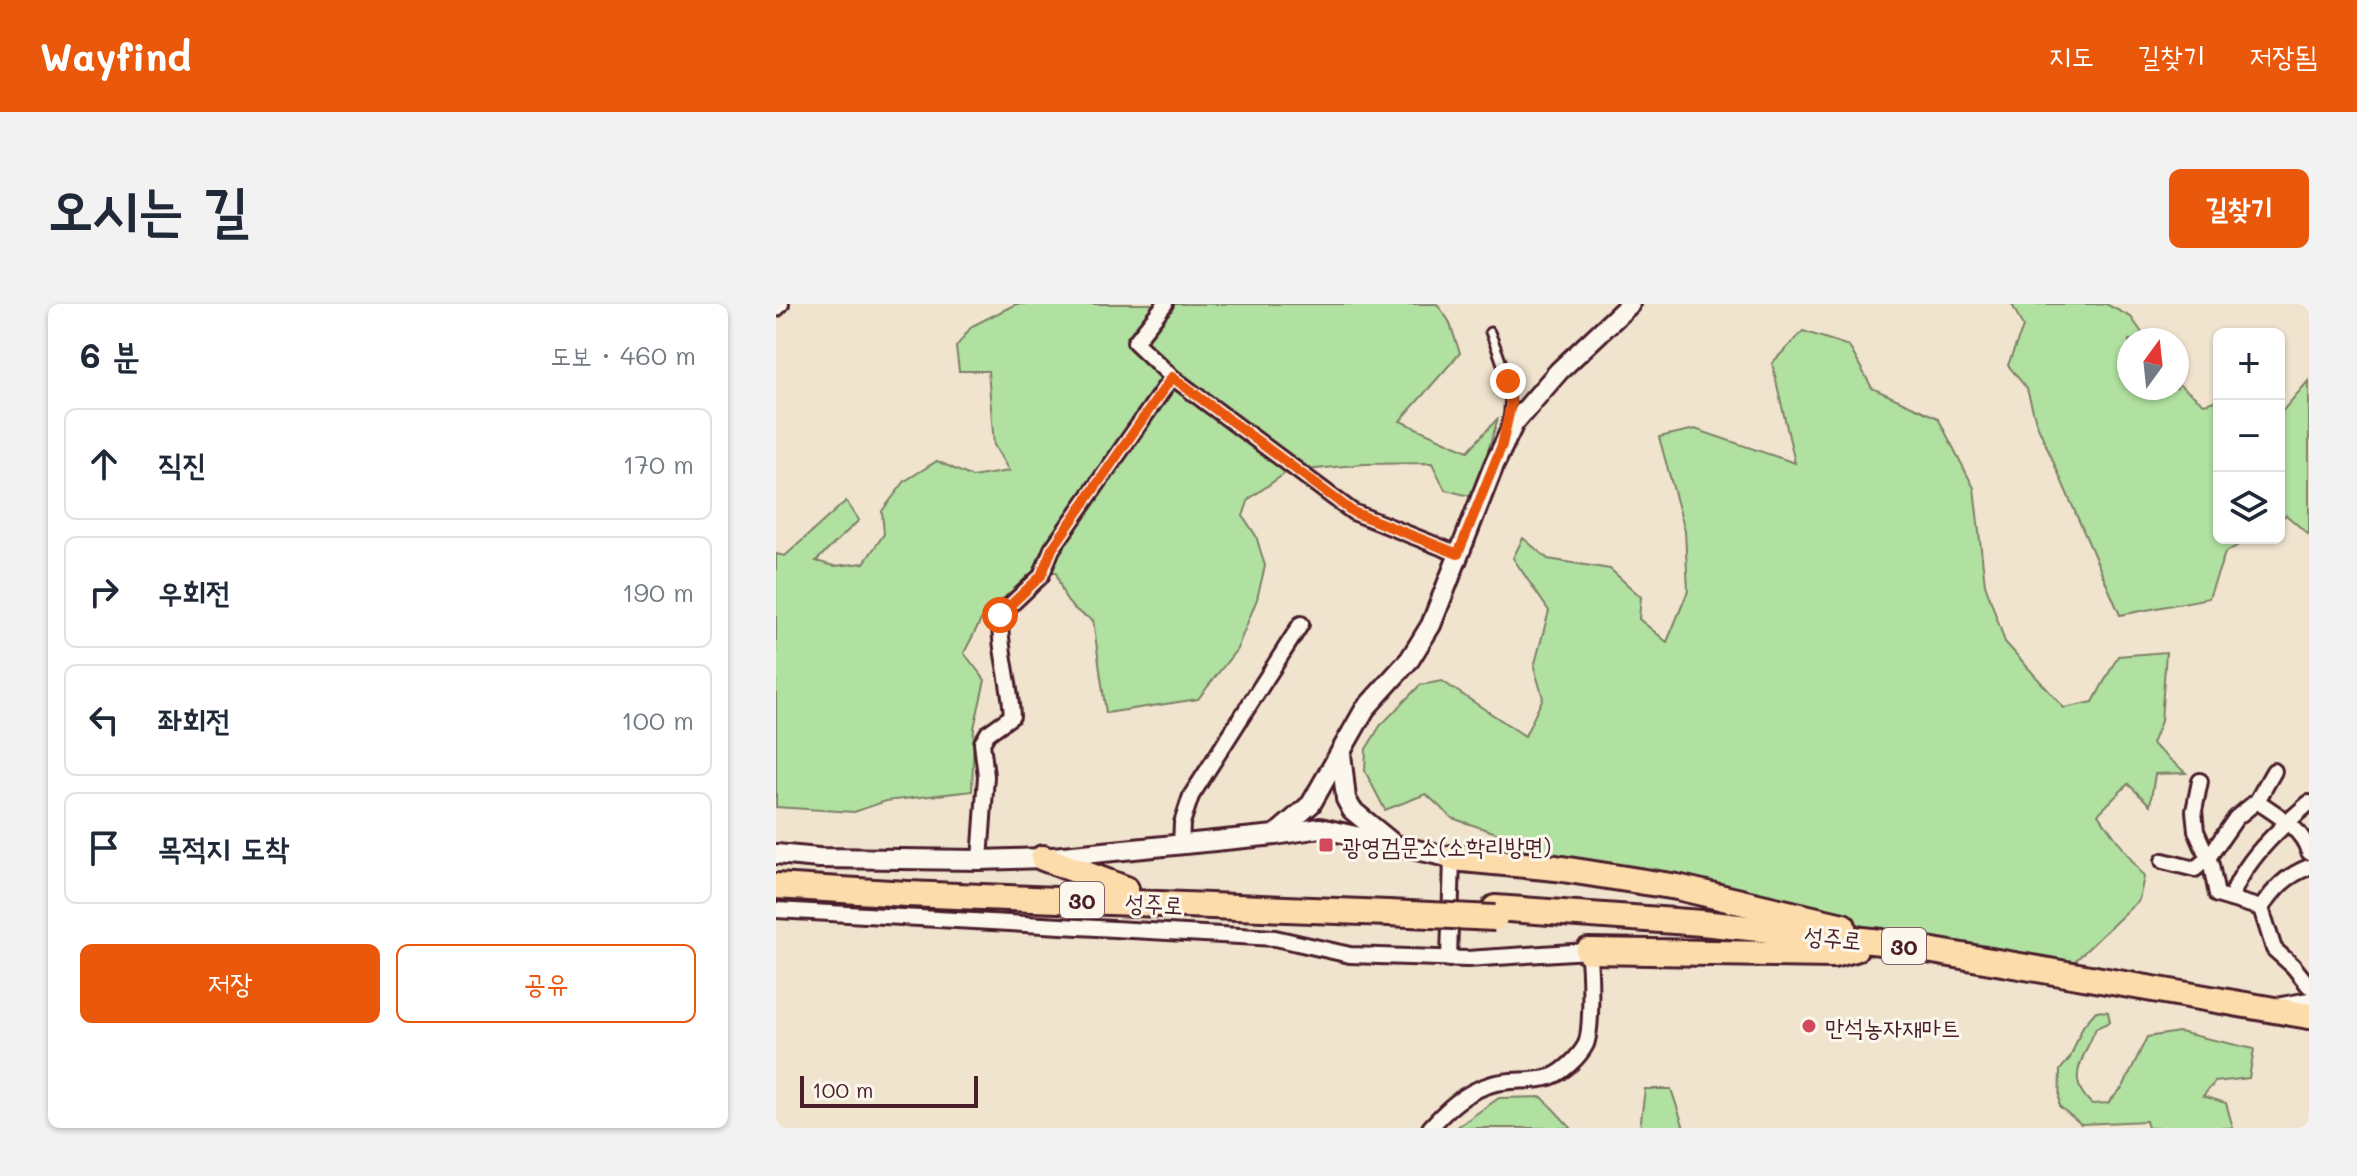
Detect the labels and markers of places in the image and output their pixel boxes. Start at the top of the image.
place label: 광영검문소(소학리방면) [1342,830,1551,861]
marker: 광영검문소(소학리방면) [1317,836,1335,854]
place label: 만석농자재마트 [1825,1011,1960,1042]
marker: 만석농자재마트 [1800,1017,1818,1035]

